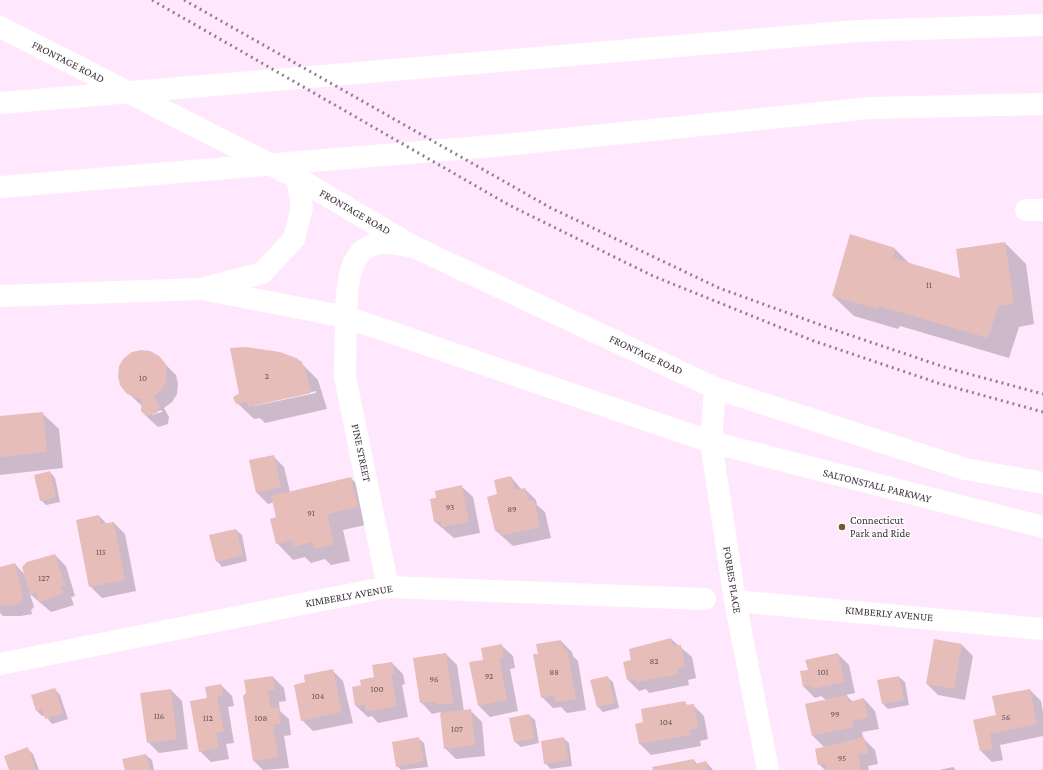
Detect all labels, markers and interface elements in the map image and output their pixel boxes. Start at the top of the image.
street label: FRONTAGE ROAD [29,38,107,86]
street label: FRONTAGE ROAD [317,186,393,238]
house number: 11 [926,280,932,290]
street label: FRONTAGE ROAD [607,332,685,378]
house number: 2 [265,371,269,381]
house number: 10 [139,373,147,383]
street label: PINE STREET [348,423,374,483]
street label: SALTONSTALL PARKWAY [821,466,933,506]
house number: 93 [446,502,454,512]
house number: 89 [507,504,517,514]
house number: 91 [307,508,315,518]
place label: Connecticut Park and Ride [850,514,910,540]
marker: Connecticut Park and Ride [837,522,847,532]
street label: FORBES PLACE [720,546,744,614]
house number: 115 [96,547,106,557]
house number: 127 [38,573,50,583]
street label: KIMBERLY AVENUE [304,582,394,610]
street label: KIMBERLY AVENUE [844,604,934,624]
house number: 82 [649,656,659,666]
house number: 88 [549,667,559,677]
house number: 101 [817,667,829,677]
house number: 92 [485,671,493,681]
house number: 96 [429,674,439,684]
house number: 100 [370,684,384,694]
house number: 104 [312,691,324,701]
house number: 99 [830,709,840,719]
house number: 116 [154,711,164,721]
house number: 56 [1002,712,1010,722]
house number: 112 [203,713,213,723]
house number: 108 [255,713,267,723]
house number: 104 [660,717,672,727]
house number: 107 [451,724,463,734]
house number: 95 [838,753,846,763]

